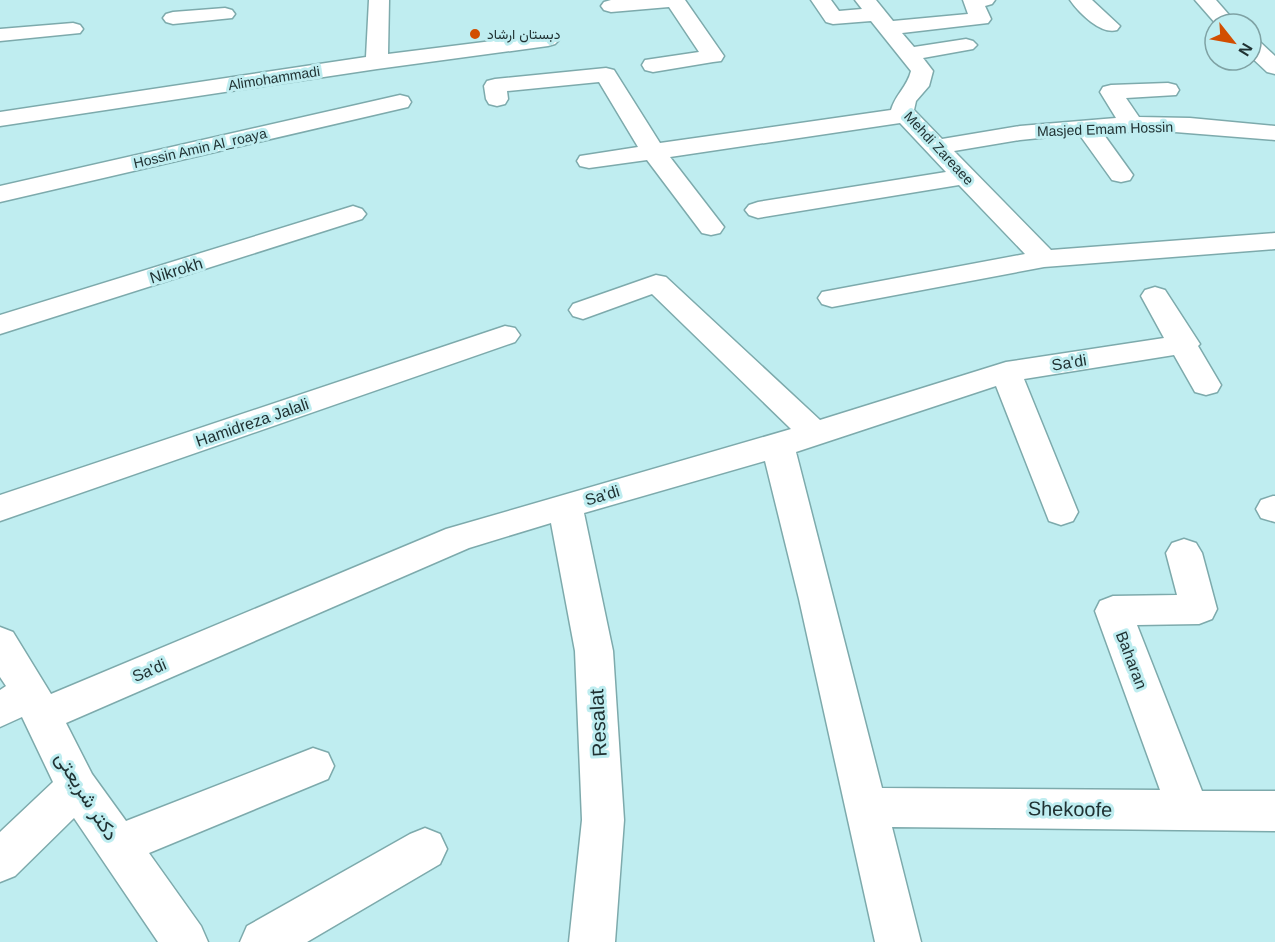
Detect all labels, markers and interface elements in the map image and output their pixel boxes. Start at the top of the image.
north arrow [1203,12,1263,72]
place label: دبستان ارشاد [487,26,561,43]
marker: دبستان ارشاد [468,27,482,41]
text: N [1235,40,1256,59]
street label: Alimohammadi [227,63,321,93]
street label: Mehdi Zareaee [901,108,977,188]
street label: Masjed Emam Hossin [1037,119,1173,139]
street label: Hossin Amin Al_roaya [132,125,268,171]
street label: Nikrokh [148,254,205,287]
street label: Sa'di [1050,351,1088,374]
street label: Hamidreza Jalali [193,395,311,450]
street label: Sa'di [583,482,621,509]
street label: Baharan [1113,629,1150,691]
street label: Sa'di [130,656,169,685]
street label: Resalat [585,688,611,757]
street label: دکتر شریعتی [49,748,123,845]
street label: Shekoofe [1028,797,1112,821]

